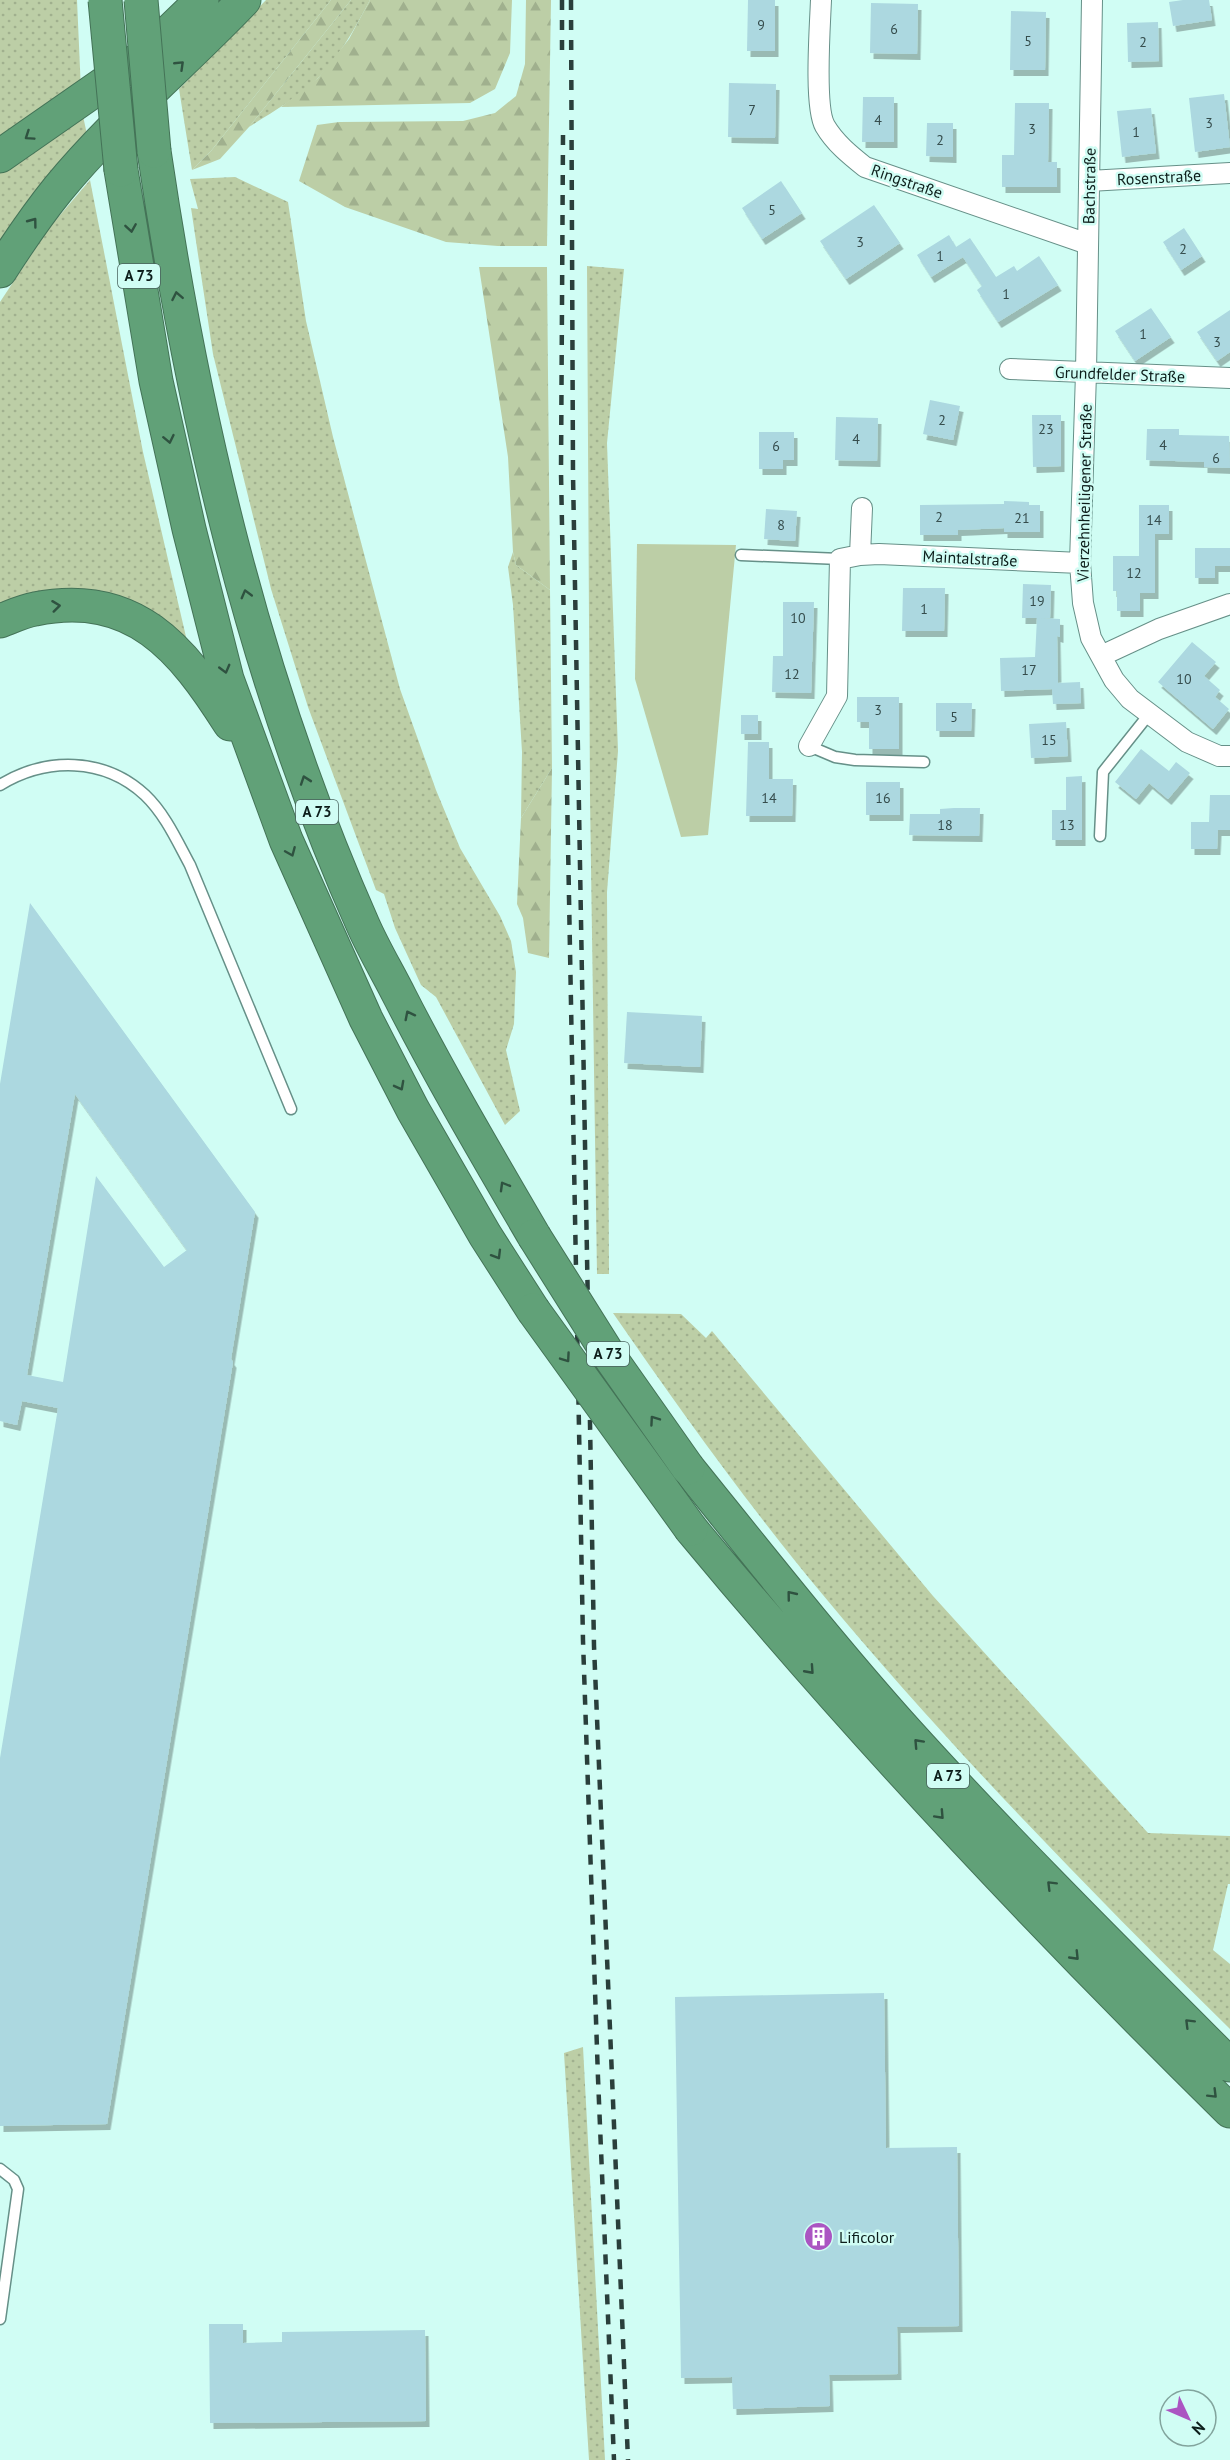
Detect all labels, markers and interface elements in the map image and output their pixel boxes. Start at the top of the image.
house number: 9 [757,16,765,34]
house number: 6 [890,20,898,38]
house number: 5 [1024,32,1032,50]
house number: 2 [1139,33,1147,51]
one-way arrow [174,61,184,72]
house number: 7 [748,101,756,119]
house number: 4 [874,111,882,129]
house number: 3 [1205,114,1213,132]
house number: 3 [1028,120,1036,138]
house number: 1 [1132,123,1140,141]
one-way arrow [24,129,35,140]
house number: 2 [936,131,944,149]
street label: Bachstraße [1078,148,1100,224]
street label: Ringstraße [869,159,945,203]
street label: Rosenstraße [1116,165,1202,189]
house number: 5 [768,201,776,219]
one-way arrow [25,218,36,229]
one-way arrow [124,223,136,233]
house number: 3 [856,233,864,251]
house number: 2 [1179,240,1187,258]
house number: 1 [936,247,944,265]
road number: A 73 [118,264,160,288]
house number: 1 [1002,285,1010,303]
one-way arrow [171,291,184,301]
house number: 1 [1139,325,1147,343]
house number: 3 [1213,333,1221,351]
street label: Grundfelder Straße [1055,362,1185,386]
street label: Vierzehnheiligener Straße [1072,404,1096,583]
house number: 2 [938,411,946,429]
house number: 23 [1038,420,1054,438]
house number: 4 [852,430,860,448]
one-way arrow [161,433,174,443]
house number: 4 [1159,436,1167,454]
house number: 6 [772,437,780,455]
house number: 6 [1212,449,1220,467]
house number: 2 [935,508,943,526]
house number: 21 [1014,509,1030,527]
house number: 14 [1146,511,1162,529]
house number: 8 [777,516,785,534]
street label: Maintalstraße [922,546,1018,570]
house number: 12 [1126,564,1142,582]
one-way arrow [241,589,253,600]
house number: 19 [1029,592,1045,610]
house number: 1 [920,600,928,618]
one-way arrow [52,601,61,613]
house number: 10 [790,609,806,627]
house number: 17 [1021,661,1037,679]
one-way arrow [217,664,230,674]
house number: 12 [784,665,800,683]
house number: 10 [1176,670,1192,688]
house number: 3 [874,701,882,719]
house number: 5 [950,708,958,726]
house number: 15 [1041,731,1057,749]
one-way arrow [300,775,313,786]
house number: 14 [761,789,777,807]
house number: 16 [875,789,891,807]
road number: A 73 [296,800,338,824]
house number: 18 [937,816,953,834]
house number: 13 [1059,816,1075,834]
one-way arrow [284,846,296,857]
one-way arrow [405,1011,417,1022]
one-way arrow [393,1079,405,1090]
one-way arrow [500,1182,512,1192]
one-way arrow [489,1249,501,1259]
road number: A 73 [587,1342,629,1366]
one-way arrow [559,1351,570,1362]
one-way arrow [650,1415,661,1426]
one-way arrow [787,1591,798,1602]
one-way arrow [803,1663,814,1674]
one-way arrow [914,1739,925,1750]
road number: A 73 [927,1764,969,1788]
one-way arrow [933,1807,944,1818]
one-way arrow [1048,1882,1059,1893]
one-way arrow [1067,1949,1078,1960]
one-way arrow [1185,2020,1196,2031]
one-way arrow [1206,2087,1216,2098]
building icon: Lificolor [802,2221,834,2253]
place label: Lificolor [839,2227,895,2247]
north arrow [1158,2388,1218,2448]
text: N [1188,2418,1210,2439]

